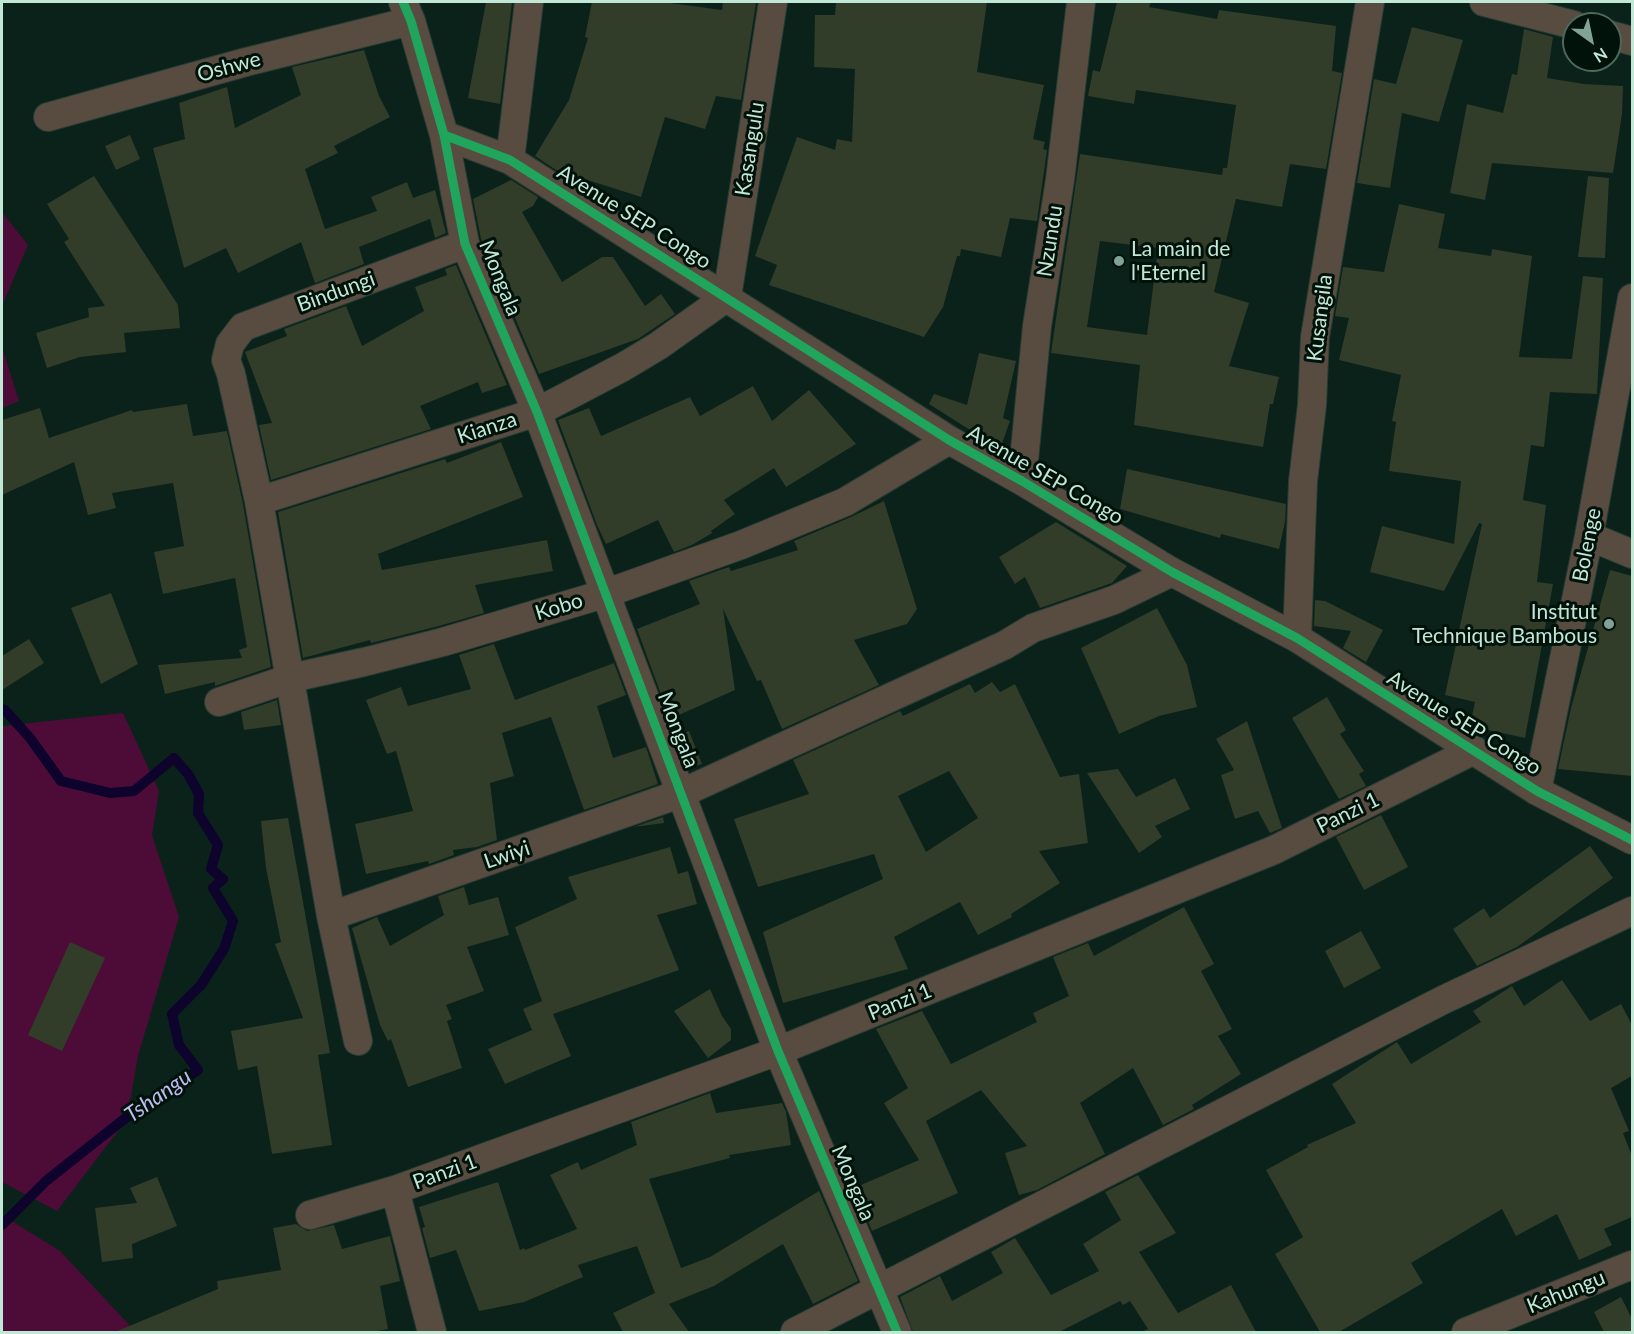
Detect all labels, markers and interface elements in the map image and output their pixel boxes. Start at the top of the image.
north arrow [1562,12,1622,72]
text: N [1591,45,1611,67]
street label: Oshwe [194,46,264,88]
street label: Kasangulu [730,100,770,198]
street label: Avenue SEP Congo [552,160,716,274]
street label: Nzundu [1032,203,1068,279]
street label: Mongala [473,236,527,320]
place label: La main de l'Eternel [1131,236,1230,286]
marker: La main de l'Eternel [1112,254,1126,268]
street label: Bindungi [294,266,378,318]
street label: Kusangila [1302,273,1338,363]
street label: Kianza [454,407,520,449]
street label: Avenue SEP Congo [962,420,1128,530]
street label: Bolenge [1567,506,1607,584]
street label: Kobo [532,588,586,626]
place label: Institut Technique Bambous [1412,599,1597,649]
marker: Institut Technique Bambous [1602,617,1616,631]
street label: Avenue SEP Congo [1382,666,1546,780]
street label: Mongala [652,688,704,772]
street label: Panzi 1 [1313,787,1383,839]
street label: Lwiyi [481,835,533,875]
street label: Panzi 1 [864,978,936,1026]
water label: Tshangu [120,1064,196,1128]
street label: Mongala [826,1141,880,1225]
street label: Panzi 1 [409,1149,481,1195]
street label: Kahungu [1523,1265,1609,1319]

